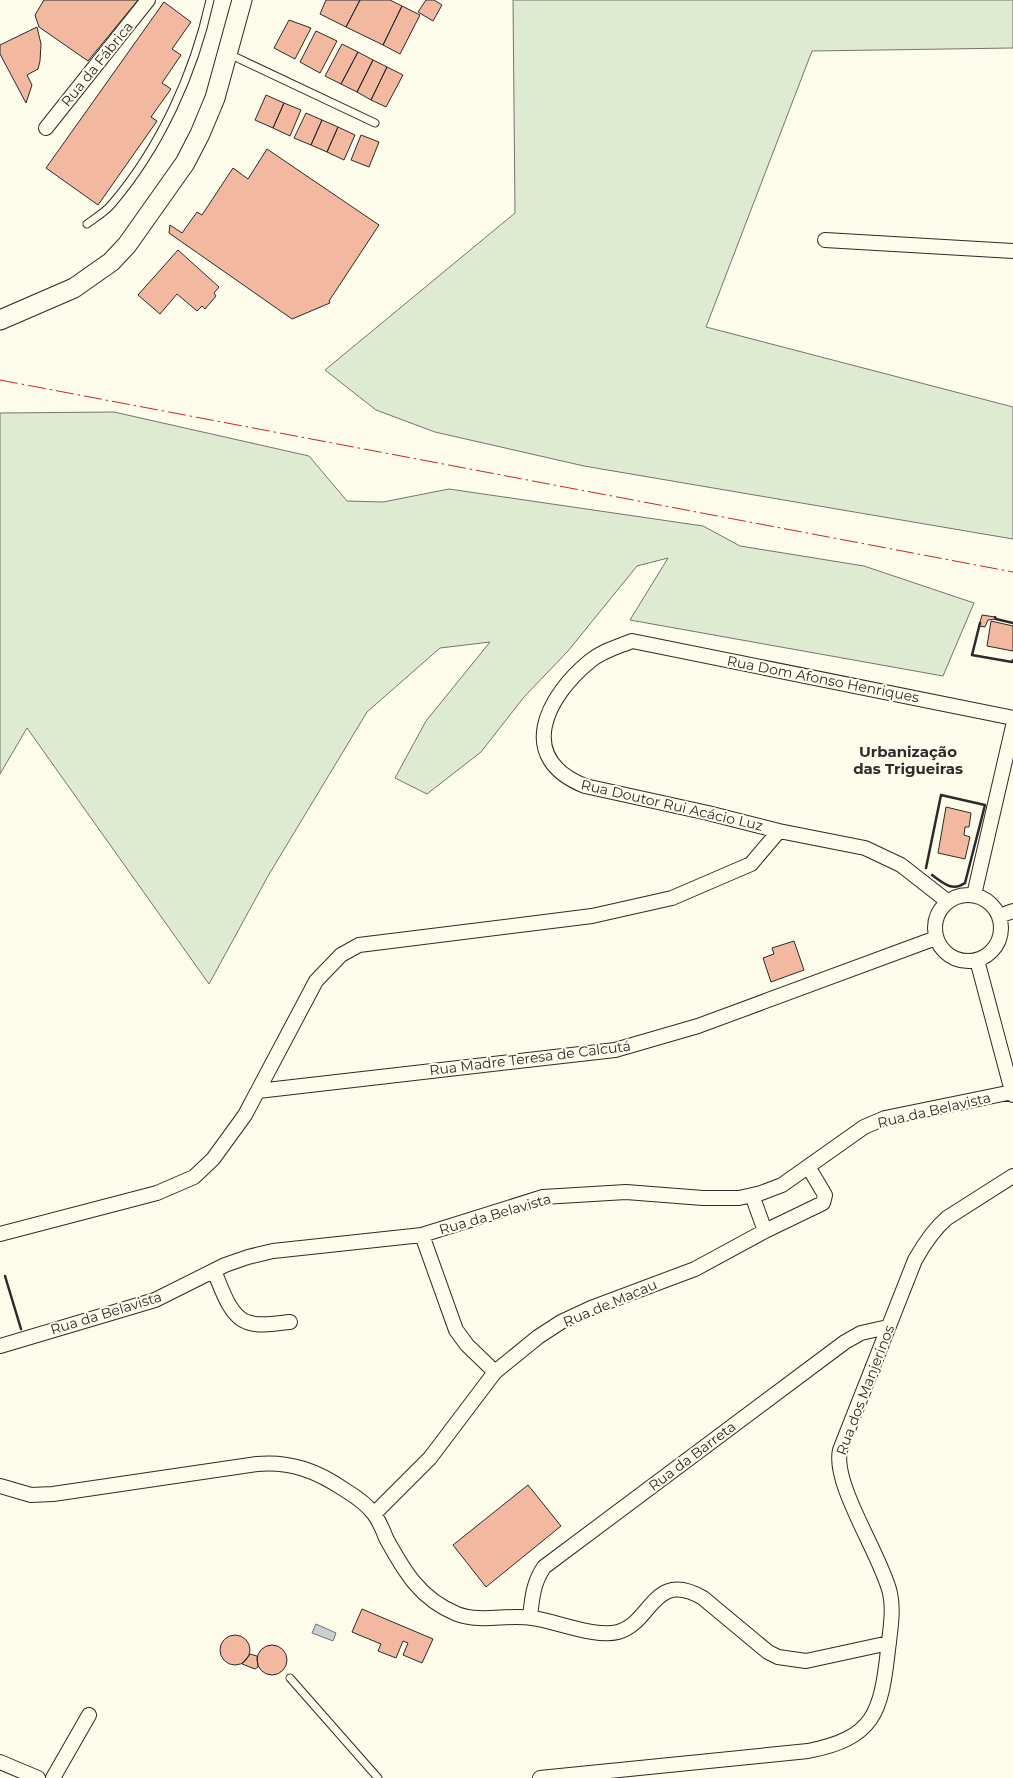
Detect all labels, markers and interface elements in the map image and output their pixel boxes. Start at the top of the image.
street label: Rua da Fábrica [57,18,137,110]
street label: Rua Dom Afonso Henriques [725,652,921,706]
district label: Urbanização das Trigueiras [853,742,963,778]
street label: Rua Doutor Rui Acácio Luz [579,775,765,835]
street label: Rua Madre Teresa de Calcutá [428,1037,632,1079]
street label: Rua da Belavista [876,1088,992,1132]
street label: Rua da Belavista [437,1189,553,1239]
street label: Rua de Macau [560,1275,660,1331]
street label: Rua da Belavista [48,1287,164,1339]
street label: Rua dos Manjerinos [832,1322,898,1458]
street label: Rua da Barreta [645,1417,739,1495]

